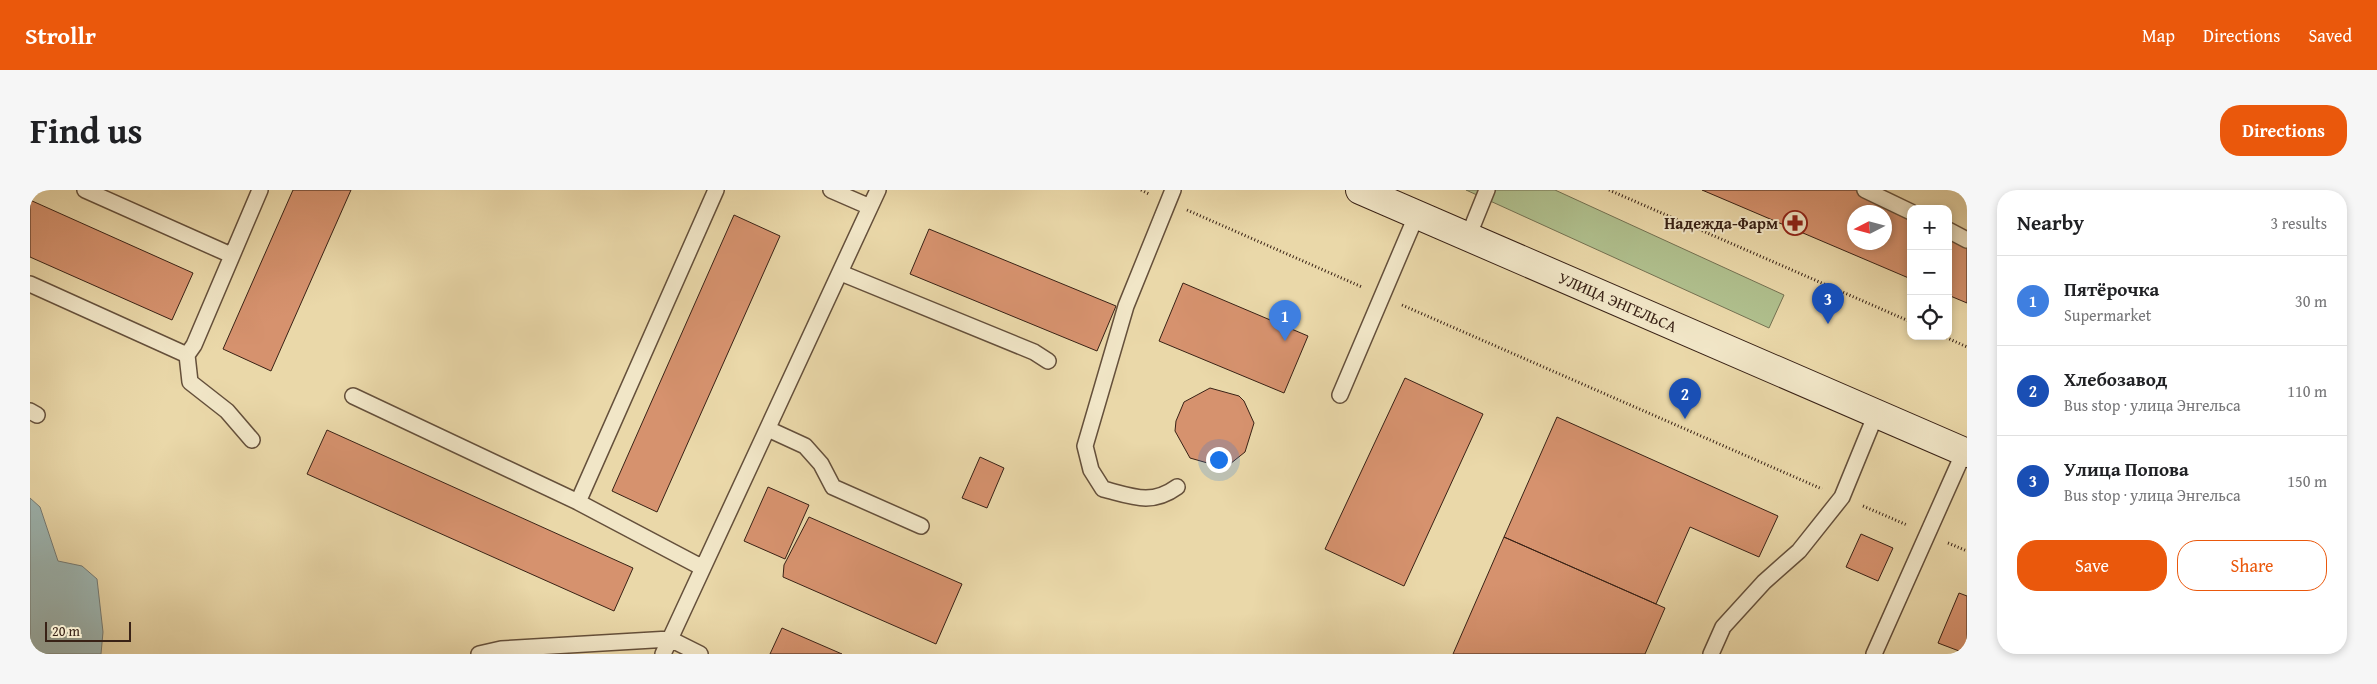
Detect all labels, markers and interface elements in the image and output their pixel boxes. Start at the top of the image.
text: Strollr [25,18,96,53]
text: Map [2142,22,2175,49]
text: Directions [2203,22,2280,49]
text: Saved [2308,22,2352,49]
text: Find us [30,105,143,156]
button: Directions [2220,105,2347,156]
north arrow [1847,205,1892,250]
map controls [1907,205,1952,340]
button: + [1907,205,1952,250]
text: Nearby [2017,207,2084,238]
pharmacy icon: Надежда-Фарм [1782,210,1808,236]
place label: Надежда-Фарм [1664,211,1778,235]
text: 3 results [2270,211,2327,235]
button: − [1907,250,1952,295]
street label: УЛИЦА ЭНГЕЛЬСА [1555,265,1681,338]
text: Пятёрочка [2064,275,2159,303]
pin: 3 [1812,283,1844,324]
text: 1 [2029,289,2037,313]
text: 30 m [2295,289,2327,313]
button: locate [1907,295,1952,340]
pin: 1 [1269,300,1301,341]
text: Supermarket [2064,303,2151,327]
text: Хлебозавод [2064,365,2167,393]
pin: 2 [1669,378,1701,419]
text: 2 [2029,379,2037,403]
text: 110 m [2287,379,2327,403]
text: Bus stop · улица Энгельса [2064,393,2241,417]
your location [1206,447,1232,473]
text: Улица Попова [2064,455,2189,483]
text: 3 [2029,469,2037,493]
text: 150 m [2287,469,2327,493]
text: Bus stop · улица Энгельса [2064,483,2241,507]
button: Save [2017,540,2167,591]
button: Share [2177,540,2327,591]
scale bar [45,619,131,642]
text: 20 m [52,621,80,641]

